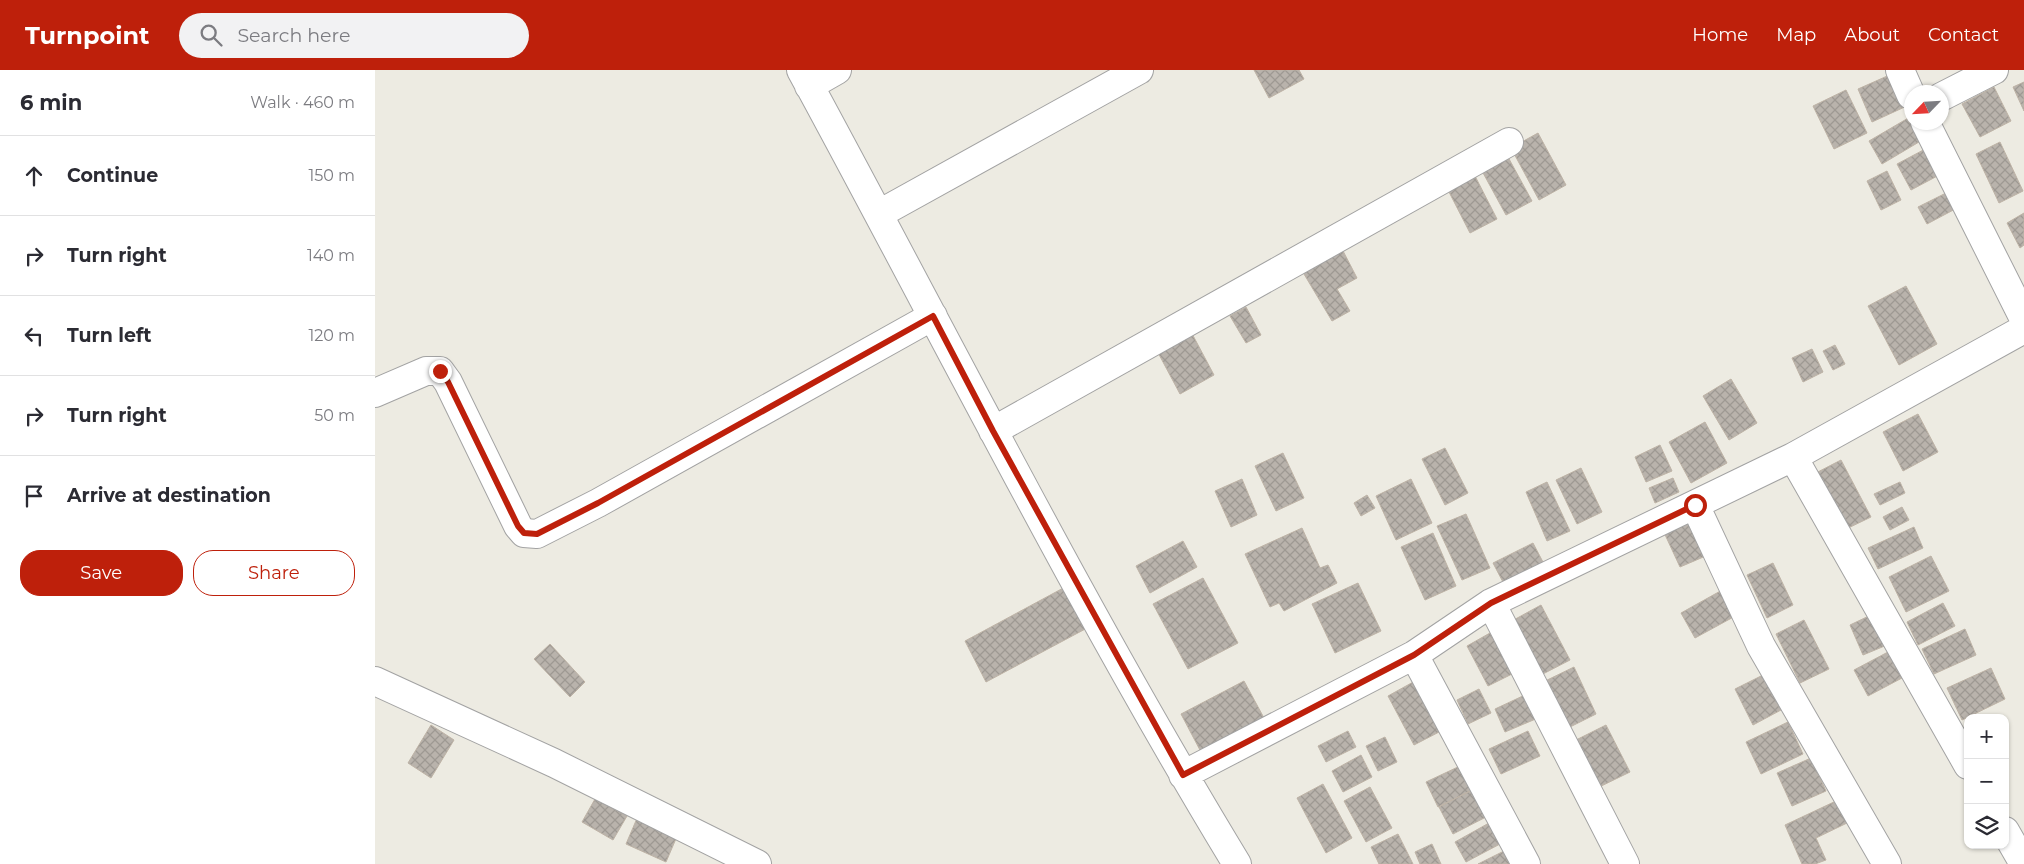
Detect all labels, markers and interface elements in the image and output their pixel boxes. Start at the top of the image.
search box [179,13,529,58]
text: Turnpoint [25,21,149,50]
icon: search [197,21,225,49]
text: Search here [237,24,350,47]
text: Home [1692,24,1748,46]
text: Map [1776,24,1816,46]
text: About [1844,24,1900,46]
text: Contact [1928,24,1999,46]
north arrow [1904,85,1949,130]
text: 6 min [20,90,82,115]
text: Walk · 460 m [250,93,355,112]
icon: ahead [20,162,48,190]
text: Continue [67,164,158,187]
text: 150 m [308,166,355,185]
icon: right [20,242,48,270]
text: Turn right [67,244,167,267]
text: 140 m [307,246,355,265]
icon: left [20,322,48,350]
text: Turn left [67,324,152,347]
text: 120 m [308,326,355,345]
route end [429,360,452,383]
icon: right [20,402,48,430]
text: Turn right [67,404,167,427]
text: 50 m [314,406,355,425]
icon: arrive [20,482,48,510]
text: Arrive at destination [67,484,271,507]
route start [1684,494,1707,517]
button: Save [20,550,183,596]
button: Share [193,550,355,596]
map controls [1964,714,2009,849]
button: + [1964,714,2009,759]
button: − [1964,759,2009,804]
button: layers [1964,804,2009,849]

